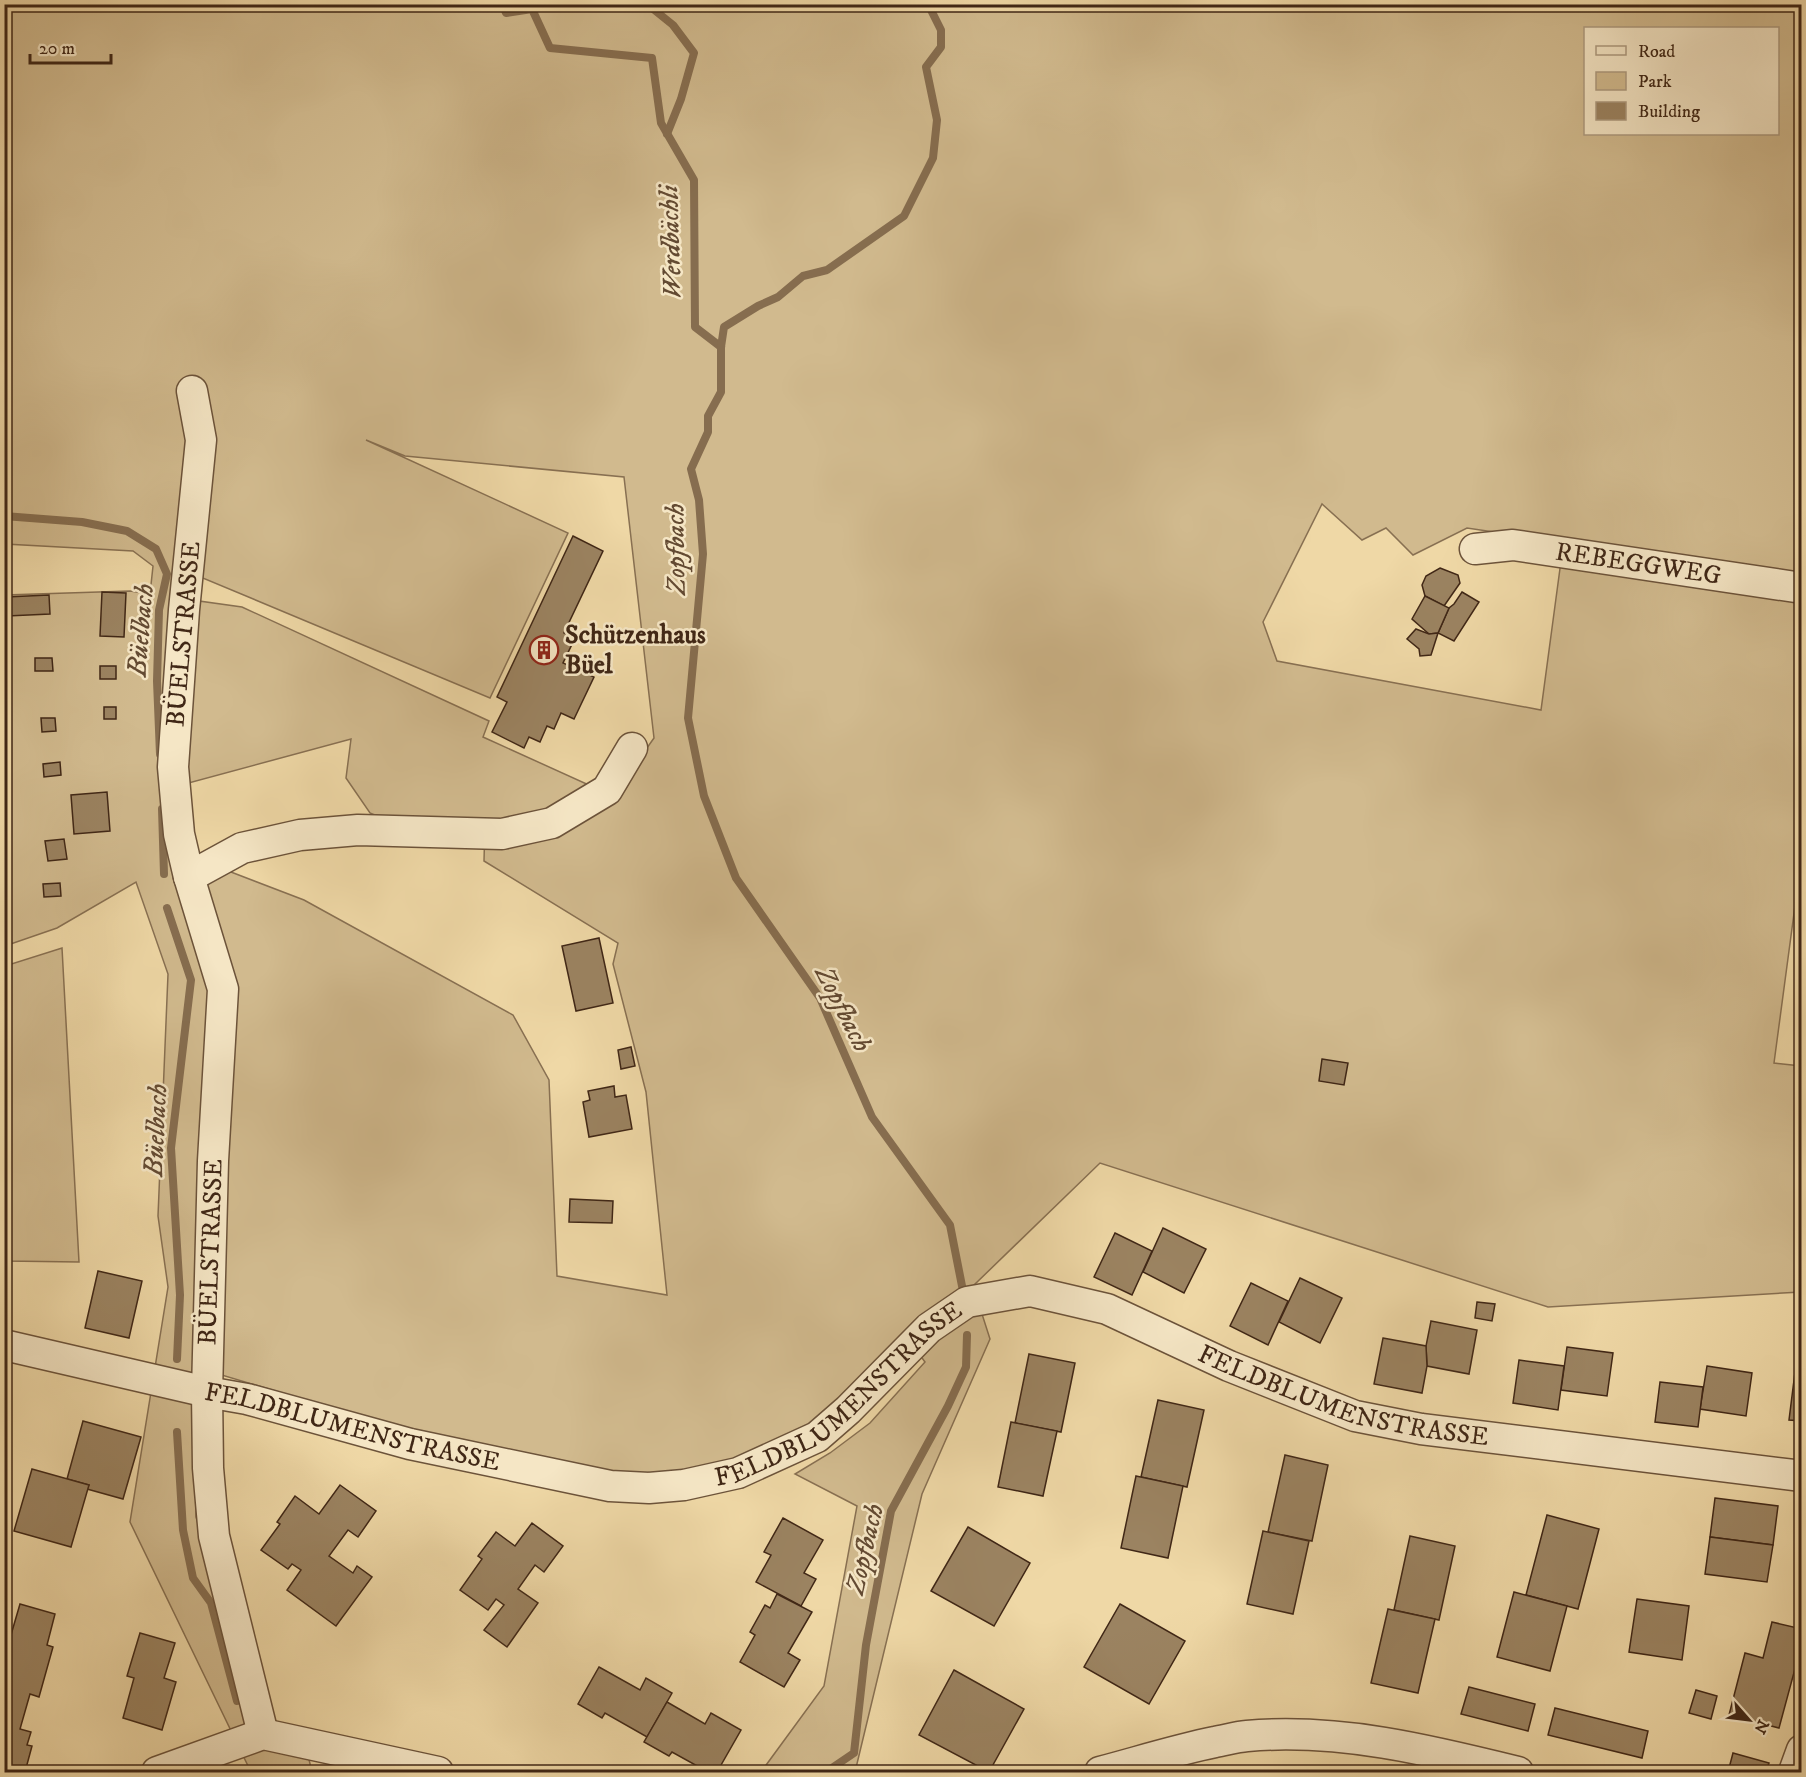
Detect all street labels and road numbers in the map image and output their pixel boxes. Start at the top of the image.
street label: REBEGGWEG [1553,535,1724,592]
street label: BÜELSTRASSE [159,540,209,728]
street label: BÜELSTRASSE [191,1158,231,1346]
street label: FELDBLUMENSTRASSE [711,1294,968,1494]
street label: FELDBLUMENSTRASSE [1193,1337,1491,1454]
street label: FELDBLUMENSTRASSE [202,1375,503,1479]

